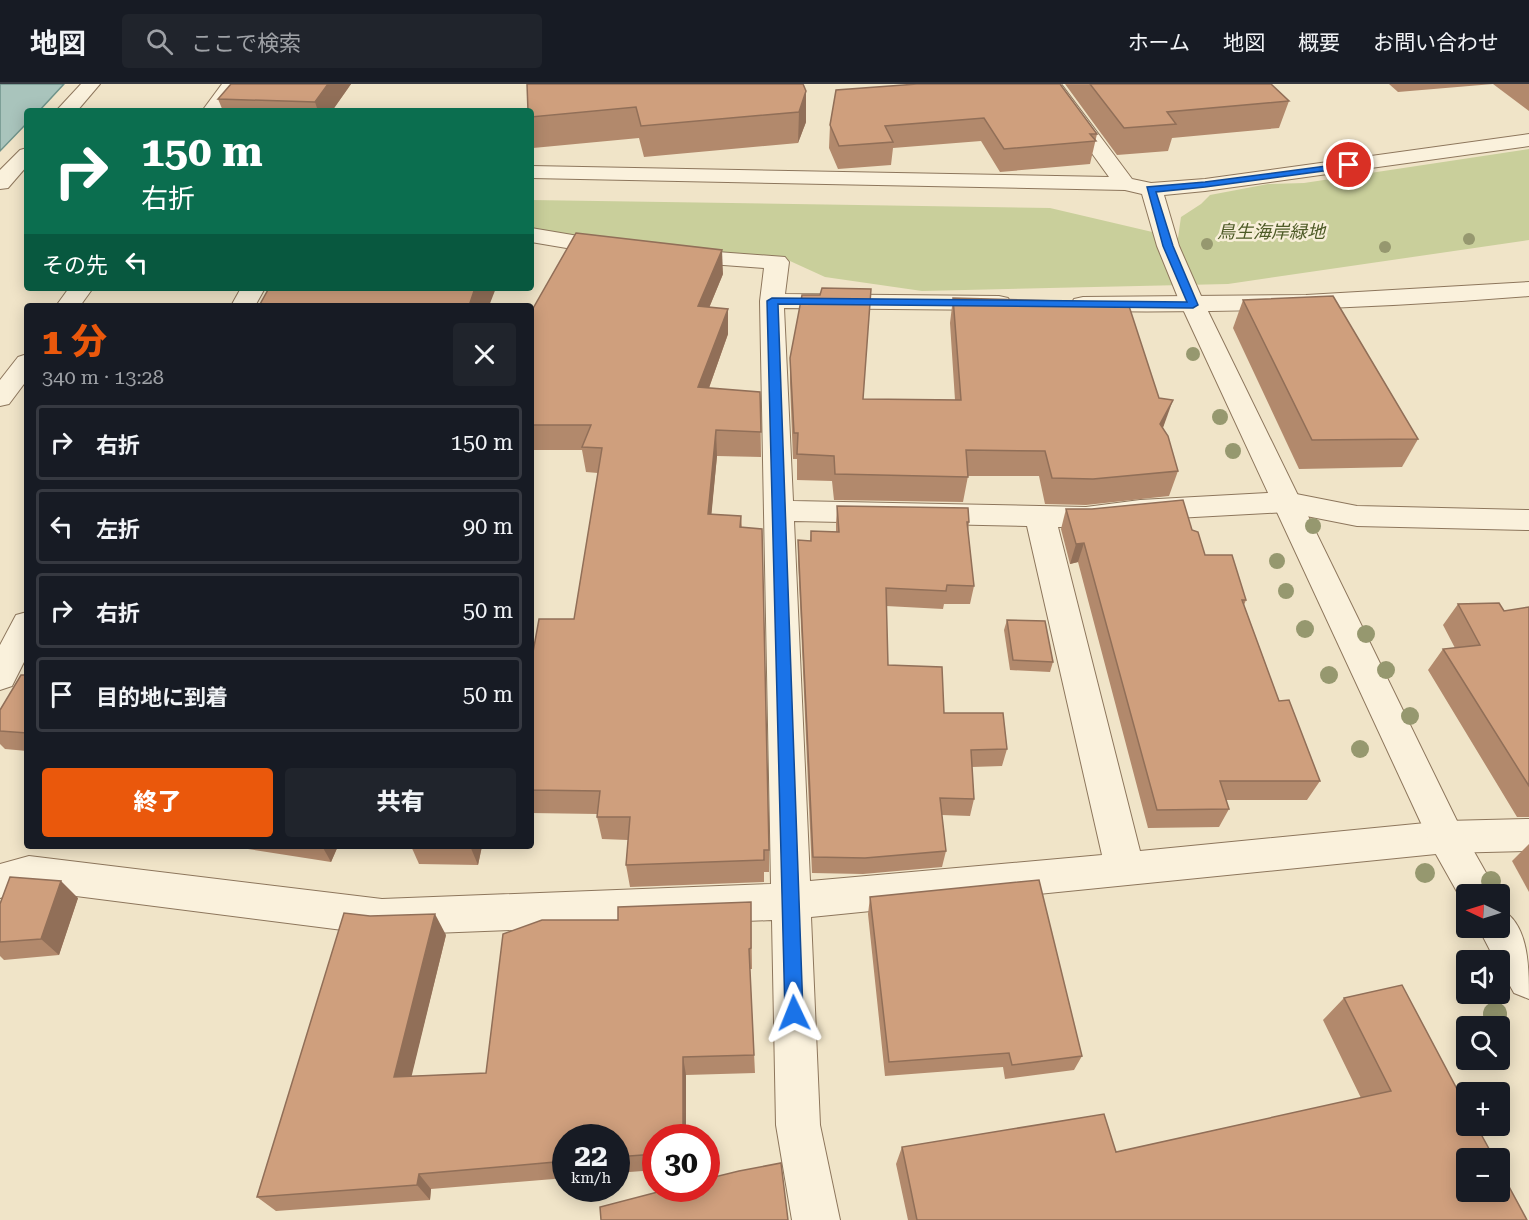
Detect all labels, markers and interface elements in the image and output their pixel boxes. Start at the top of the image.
search box [122,14,542,68]
icon: search [143,25,176,58]
text: 地図 [30,27,86,60]
text: ここで検索 [191,31,301,56]
text: ホーム [1128,31,1190,55]
text: 地図 [1223,31,1265,55]
text: 概要 [1298,31,1340,55]
text: お問い合わせ [1373,31,1499,55]
text: 150 m [141,127,263,176]
icon: right [42,132,120,210]
pin [1323,139,1374,190]
icon: arrive [1332,148,1365,181]
text: 右折 [141,183,195,215]
park label: 鳥生海岸緑地 [1217,221,1327,242]
icon: left [120,246,153,279]
text: その先 [42,253,108,278]
text: 1 分 [42,321,107,363]
button: close [453,323,516,386]
text: 340 m · 13:28 [42,365,164,389]
icon: right [45,426,78,459]
text: 150 m [450,430,513,455]
text: 右折 [96,433,140,458]
icon: left [45,510,78,543]
text: 90 m [463,514,513,539]
text: 左折 [96,517,140,542]
icon: right [45,594,78,627]
text: 50 m [463,598,513,623]
text: 右折 [96,601,140,626]
icon: arrive [45,678,78,711]
text: 50 m [463,682,513,707]
text: 目的地に到着 [96,685,228,710]
button: 終了 [42,768,273,837]
button: 共有 [285,768,516,837]
north arrow [1456,884,1510,938]
map controls [1456,884,1510,1202]
button: sound [1456,950,1510,1004]
position arrow [762,981,826,1045]
button: search [1456,1016,1510,1070]
button: + [1456,1082,1510,1136]
speed limit sign: 30 [642,1124,720,1202]
text: 22 [574,1138,608,1173]
button: − [1456,1148,1510,1202]
text: km/h [571,1169,611,1187]

